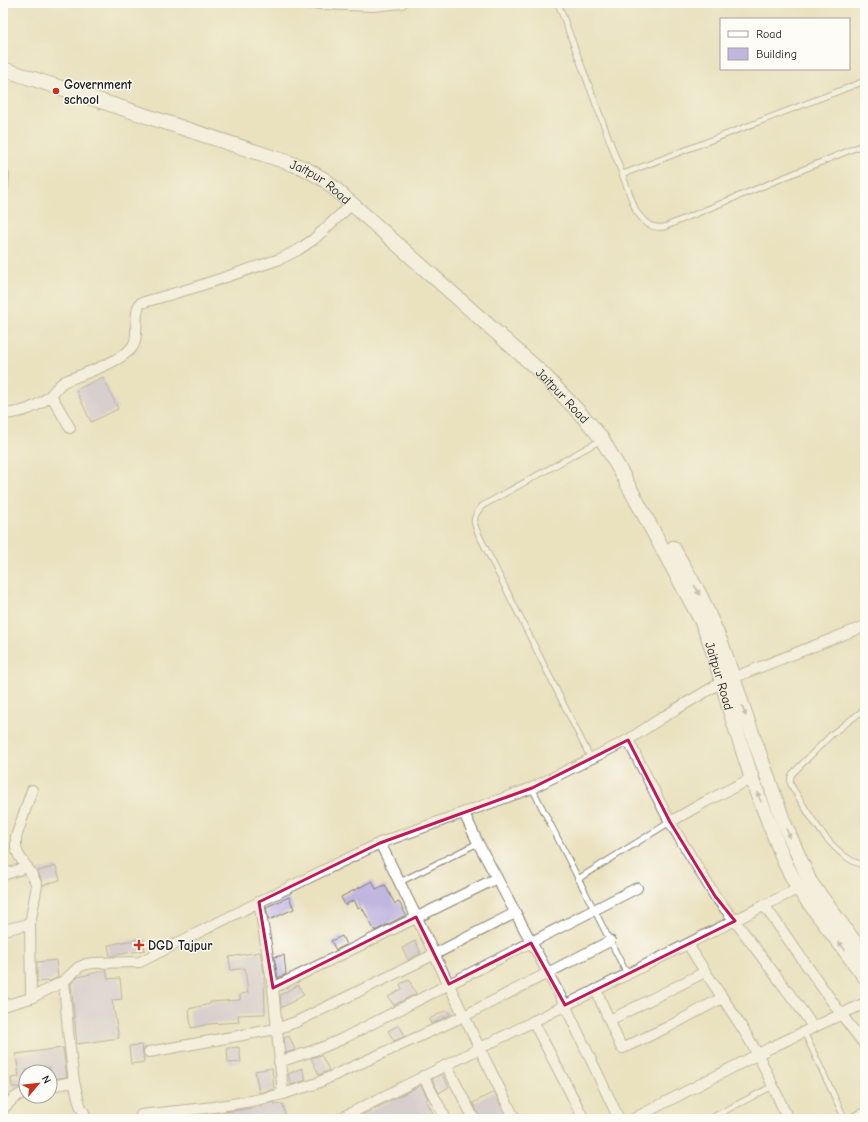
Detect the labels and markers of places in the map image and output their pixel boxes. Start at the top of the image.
place label: Government school [64,77,133,107]
marker: Government school [51,86,61,96]
place label: DGD Tajpur [148,938,213,953]
marker: DGD Tajpur [133,939,145,951]

